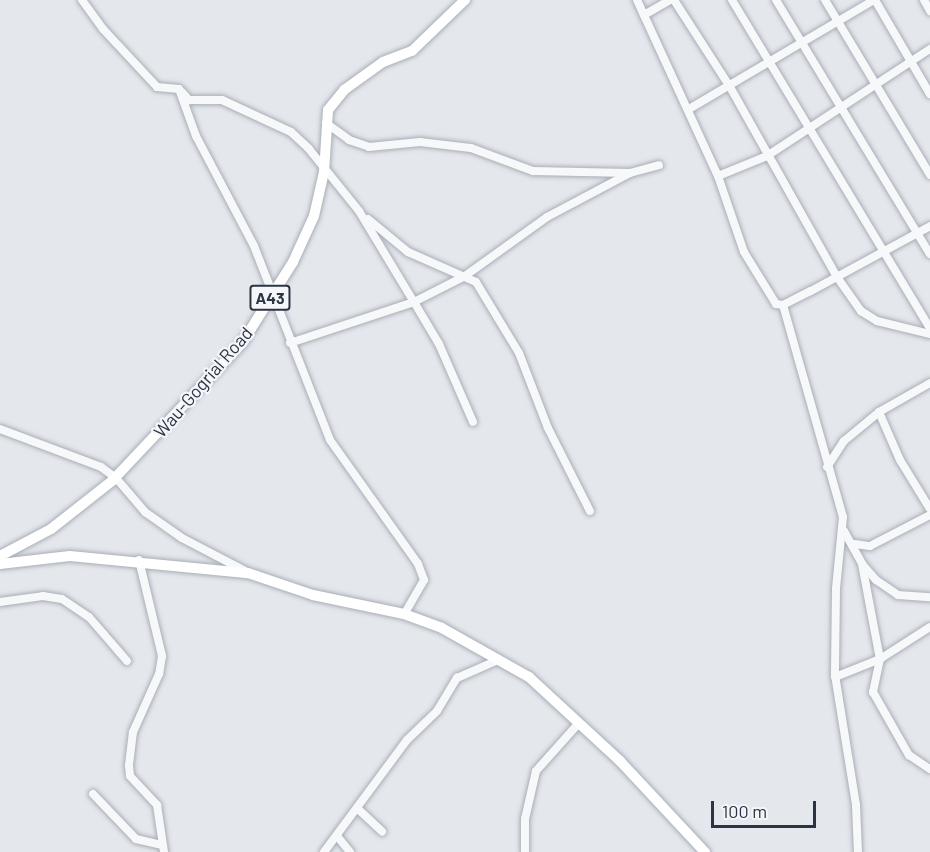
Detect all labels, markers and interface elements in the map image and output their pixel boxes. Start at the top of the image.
road number: A43 [249,285,291,311]
street label: Wau-Gogrial Road [149,322,257,442]
scale bar [714,789,819,827]
text: 100 m [722,800,767,822]

